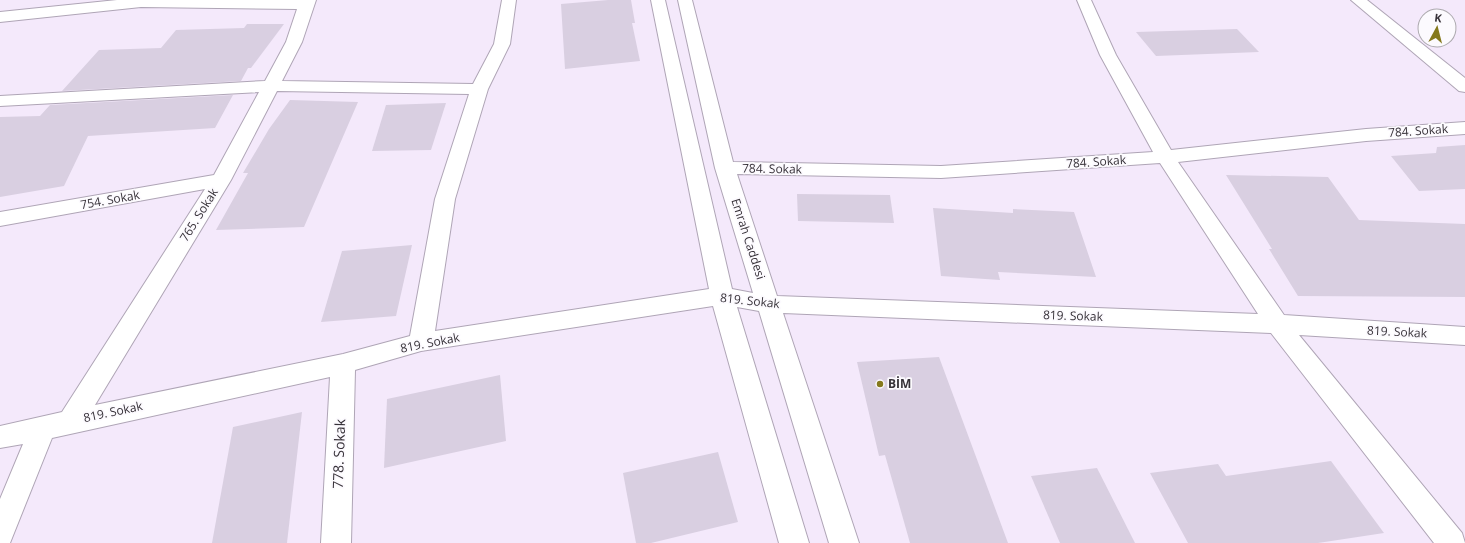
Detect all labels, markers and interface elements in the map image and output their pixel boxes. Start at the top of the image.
north arrow [1417,8,1457,48]
text: K [1434,10,1444,26]
street label: 784. Sokak [1387,120,1449,141]
street label: 784. Sokak [1065,151,1127,172]
street label: 784. Sokak [742,159,803,178]
street label: 765. Sokak [175,184,222,245]
street label: 754. Sokak [79,186,142,213]
street label: Emrah Caddesi [727,196,770,282]
street label: 819. Sokak [719,289,781,312]
street label: 819. Sokak [1043,306,1104,325]
street label: 819. Sokak [1367,321,1428,342]
street label: 819. Sokak [399,328,462,357]
place label: BİM [888,375,911,392]
marker: BİM [875,379,885,389]
street label: 819. Sokak [82,397,145,426]
street label: 778. Sokak [328,418,349,489]

